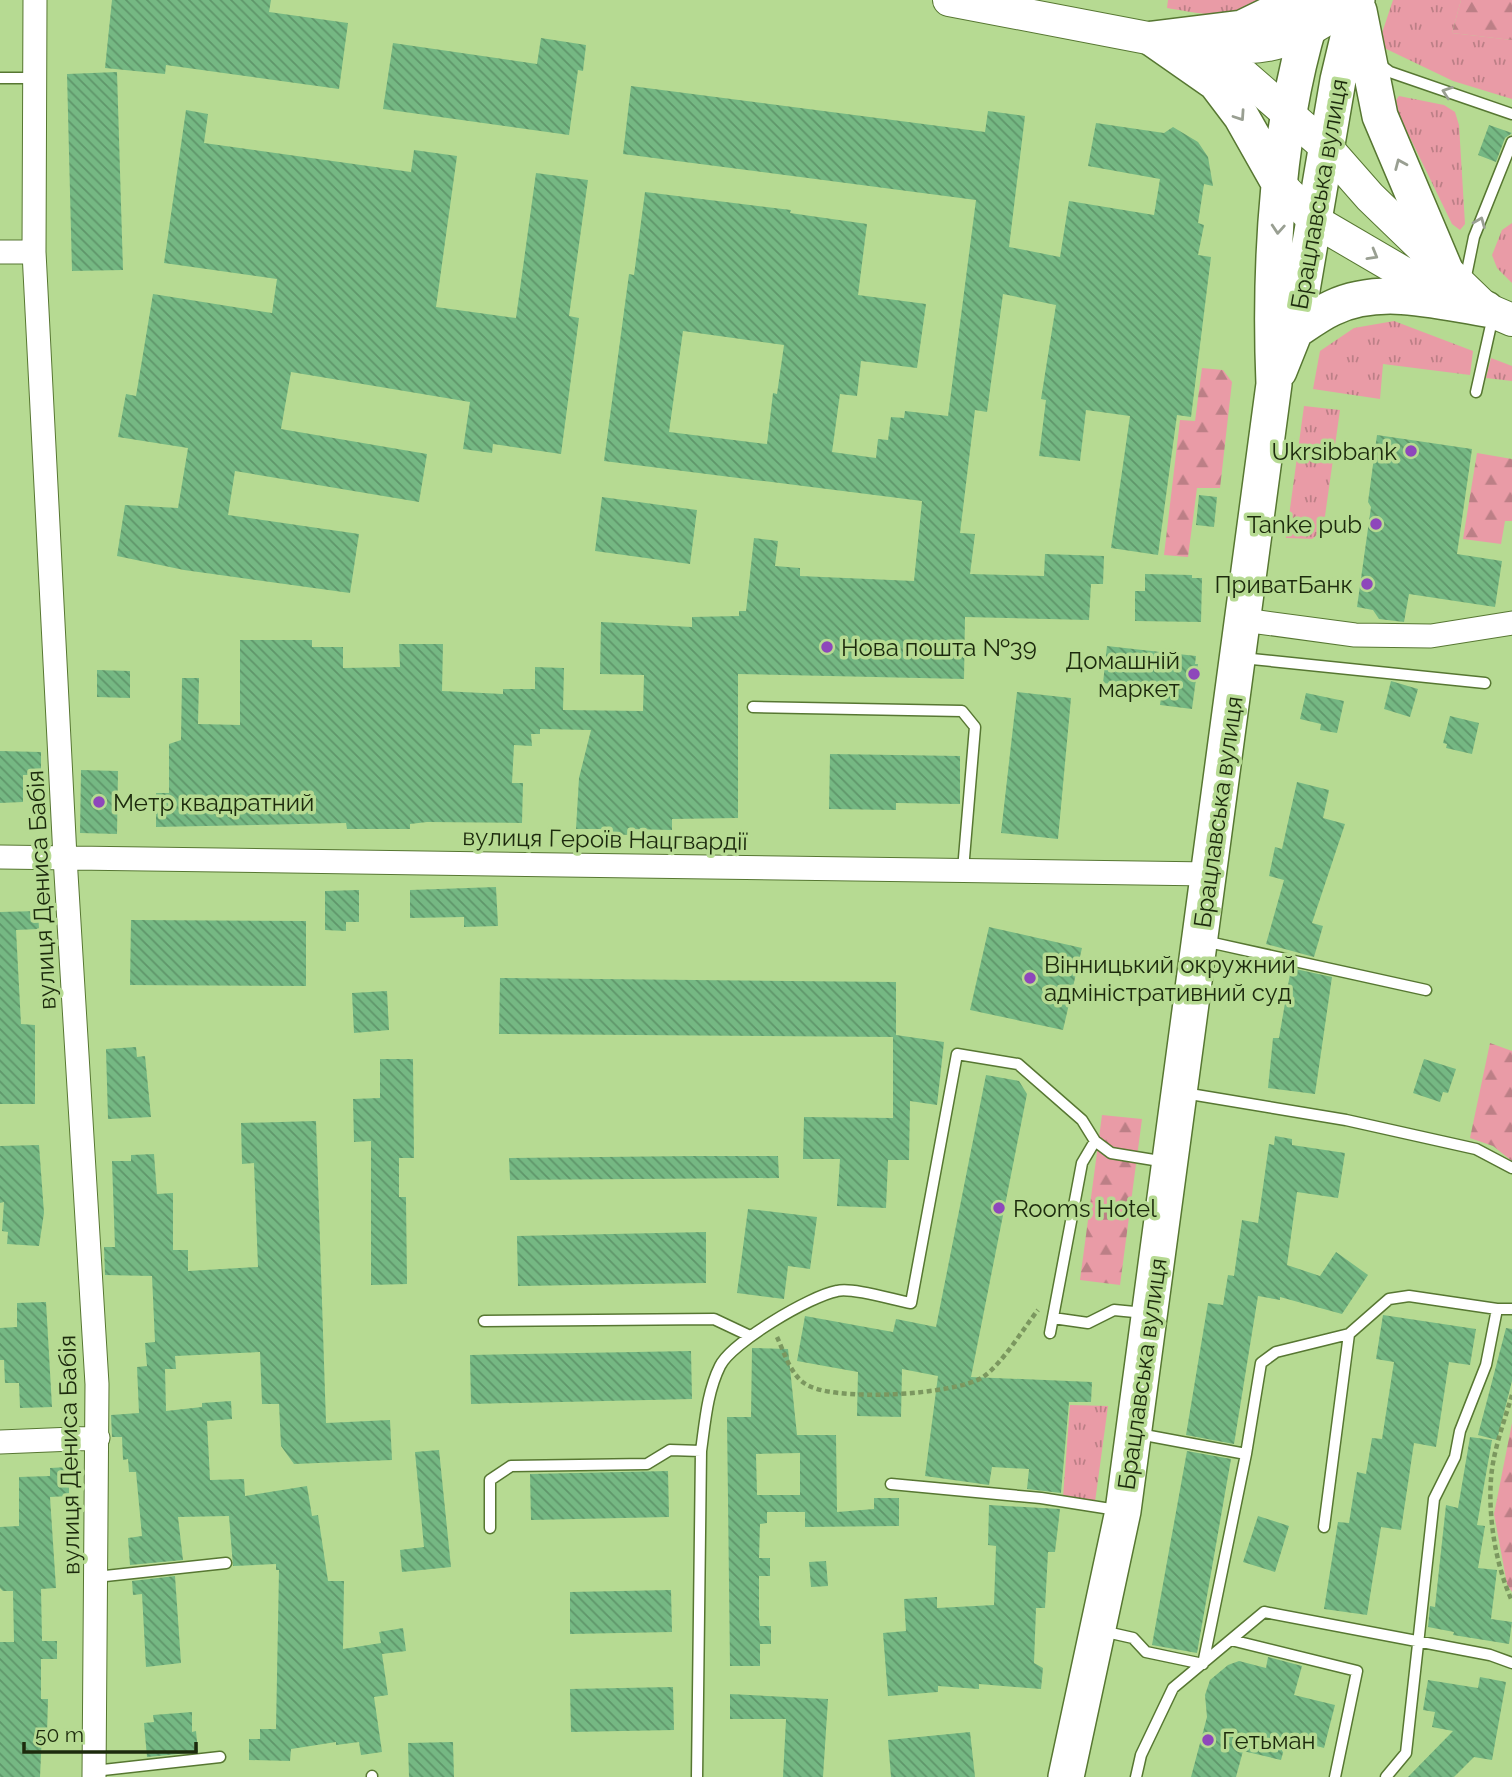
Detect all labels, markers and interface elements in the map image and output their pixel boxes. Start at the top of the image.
street label: Брацлавська вулиця [1284,76,1354,312]
one-way arrow [1442,86,1454,100]
one-way arrow [1232,108,1245,121]
one-way arrow [1394,159,1408,171]
one-way arrow [1472,216,1486,228]
one-way arrow [1270,223,1285,234]
one-way arrow [1366,246,1379,259]
place label: Ukrsibbank [1272,437,1397,466]
marker: Ukrsibbank [1403,443,1419,459]
place label: Tanke pub [1247,510,1362,539]
marker: Tanke pub [1368,516,1384,532]
place label: ПриватБанк [1214,570,1353,599]
marker: ПриватБанк [1359,576,1375,592]
place label: Нова пошта №39 [841,633,1037,662]
marker: Нова пошта №39 [819,639,835,655]
place label: Домашній маркет [1065,646,1181,703]
marker: Домашній маркет [1186,666,1202,682]
street label: Брацлавська вулиця [1187,694,1249,930]
street label: вулиця Дениса Бабія [20,769,62,1011]
place label: Метр квадратний [113,788,314,817]
marker: Метр квадратний [91,794,107,810]
street label: вулиця Героїв Нацгвардії [462,822,749,856]
place label: Вінницький окружний адміністративний суд [1044,950,1296,1007]
marker: Вінницький окружний адміністративний суд [1022,970,1038,986]
place label: Rooms Hotel [1013,1194,1157,1223]
marker: Rooms Hotel [991,1200,1007,1216]
street label: Брацлавська вулиця [1111,1256,1173,1492]
street label: вулиця Дениса Бабія [52,1335,86,1575]
scale bar [24,1710,196,1754]
text: 50 m [35,1722,84,1747]
place label: Гетьман [1222,1726,1316,1755]
marker: Гетьман [1200,1732,1216,1748]

